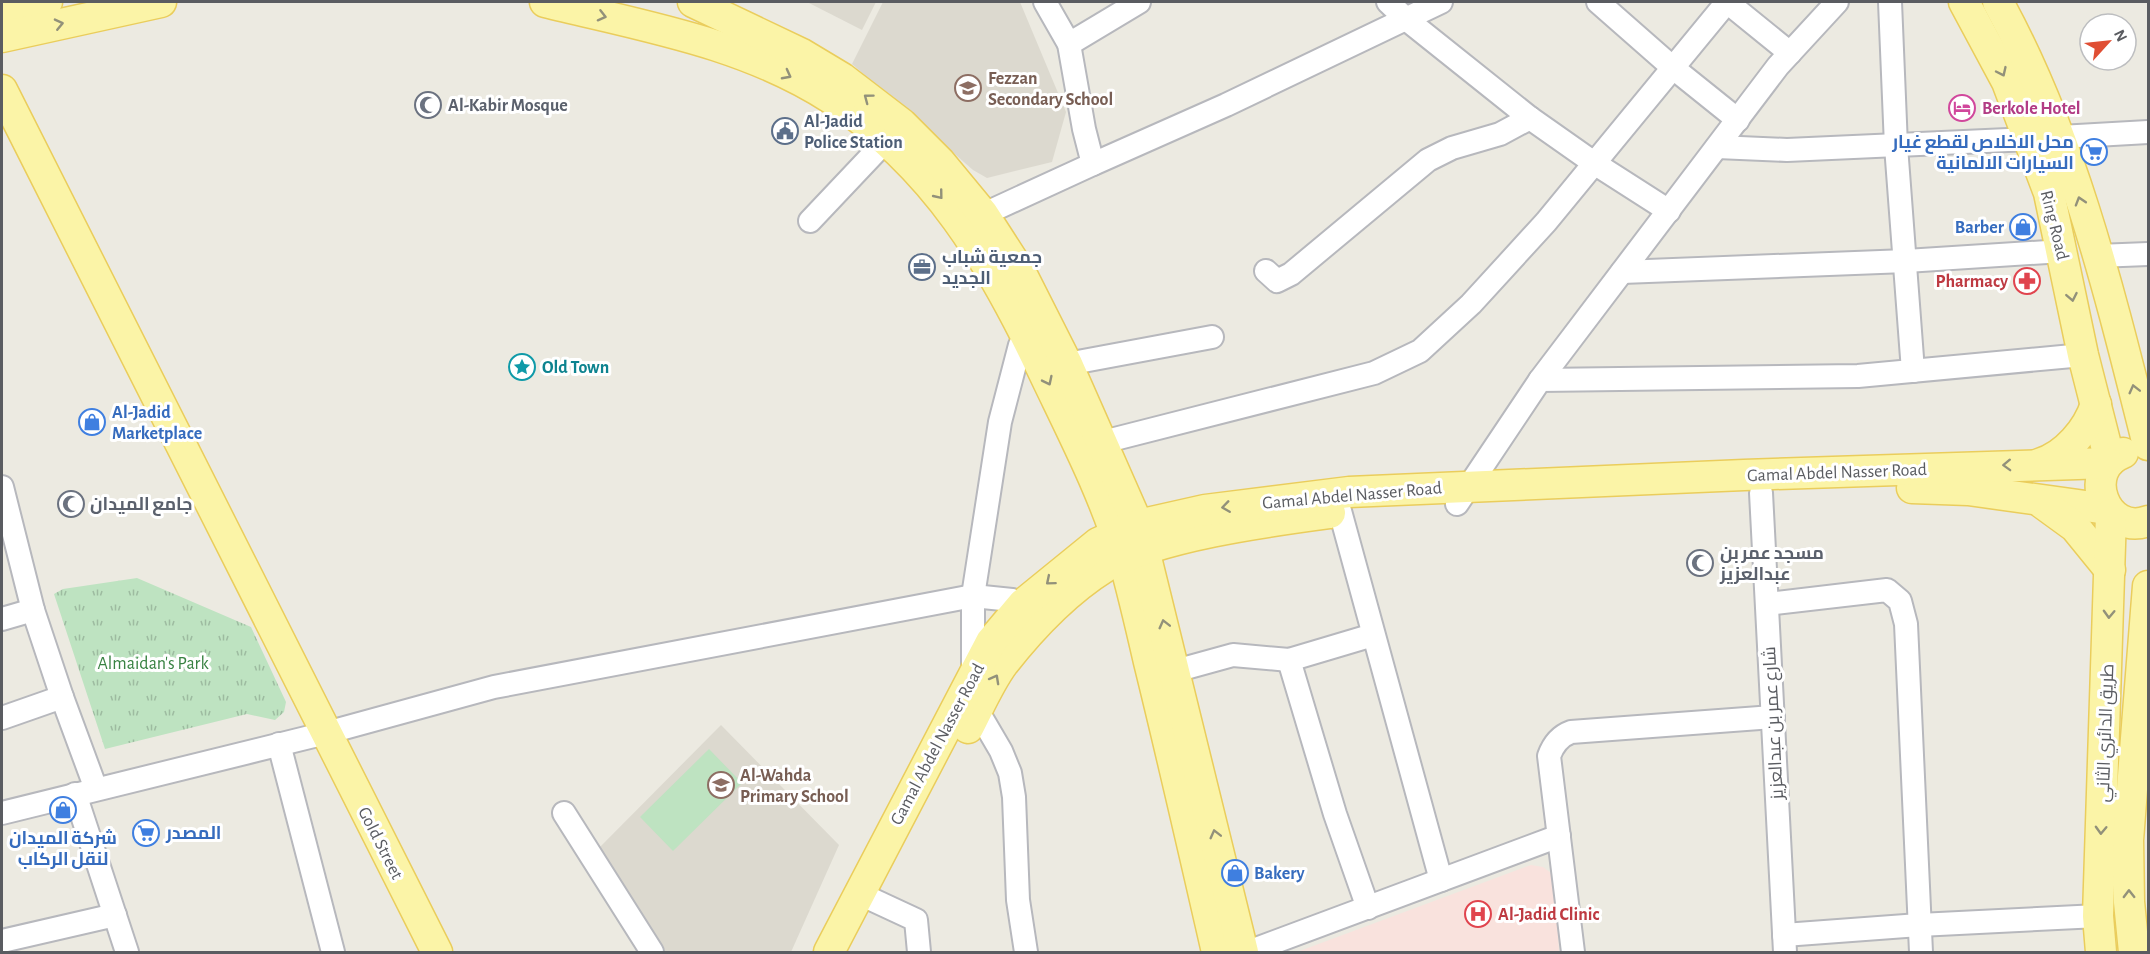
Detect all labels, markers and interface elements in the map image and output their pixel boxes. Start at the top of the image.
one-way arrow [597,8,607,21]
north arrow [2078,12,2138,72]
one-way arrow [53,18,63,31]
text: N [2111,27,2130,44]
one-way arrow [1994,65,2006,76]
one-way arrow [781,68,792,79]
place label: Fezzan Secondary School [988,70,1113,109]
school or university icon: Fezzan Secondary School [953,73,983,103]
mosque icon: Al-Kabir Mosque [413,90,443,120]
hotel icon: Berkole Hotel [1947,93,1977,123]
one-way arrow [863,94,874,105]
place label: Al-Kabir Mosque [448,97,568,115]
place label: Berkole Hotel [1982,100,2081,118]
place label: Al-Jadid Police Station [804,113,903,152]
public building icon: Al-Jadid Police Station [770,116,800,146]
place label: محل الاخلاص لقطع غيار السيارات الالمانية [1891,134,2074,173]
supermarket icon: محل الاخلاص لقطع غيار السيارات الالمانية [2079,137,2109,167]
one-way arrow [932,188,943,199]
street label: Ring Road [2037,189,2071,262]
one-way arrow [2075,196,2087,207]
shop icon: Barber [2008,212,2038,242]
place label: Barber [1955,219,2005,237]
place label: جمعية شباب الجديد [942,248,1042,288]
office icon: جمعية شباب الجديد [907,252,937,282]
pharmacy icon: Pharmacy [2012,266,2042,296]
place label: Pharmacy [1935,273,2009,291]
one-way arrow [2065,292,2078,302]
place icon: Old Town [507,352,537,382]
place label: Old Town [542,359,609,377]
one-way arrow [1040,374,1052,385]
one-way arrow [2128,384,2141,394]
place label: Al-Jadid Marketplace [112,404,202,443]
shop icon: Al-Jadid Marketplace [77,407,107,437]
one-way arrow [2003,459,2012,472]
street label: Gamal Abdel Nasser Road [1747,461,1927,485]
street label: Gamal Abdel Nasser Road [1262,479,1443,513]
mosque icon: جامع الميدان [56,489,86,519]
place label: جامع الميدان [90,496,193,516]
one-way arrow [1221,501,1231,513]
place label: مسجد عمر بن عبدالعزيز [1719,545,1824,585]
mosque icon: مسجد عمر بن عبدالعزيز [1685,548,1715,578]
one-way arrow [1046,574,1057,585]
one-way arrow [2103,610,2116,619]
one-way arrow [1158,620,1171,630]
street label: شارع عمر بن عبدالعزيز [1760,646,1789,801]
park label: Almaidan's Park [97,655,209,673]
street label: Gamal Abdel Nasser Road [888,661,988,828]
street label: طريق الدائري الثاني [2094,663,2121,803]
one-way arrow [987,675,999,685]
place label: Al-Wahda Primary School [740,767,849,806]
school or university icon: Al-Wahda Primary School [706,770,736,800]
shop icon: شركة الميدان لنقل الركاب [48,795,78,825]
street label: Gold Street [354,804,406,883]
supermarket icon: المصدر [131,818,161,848]
place label: المصدر [165,825,222,843]
one-way arrow [2094,826,2107,835]
place label: شركة الميدان لنقل الركاب [9,829,117,870]
one-way arrow [1210,829,1223,839]
shop icon: Bakery [1220,858,1250,888]
place label: Bakery [1254,865,1306,883]
one-way arrow [2123,890,2136,899]
hospital icon: Al-Jadid Clinic [1463,899,1493,929]
place label: Al-Jadid Clinic [1498,906,1599,924]

